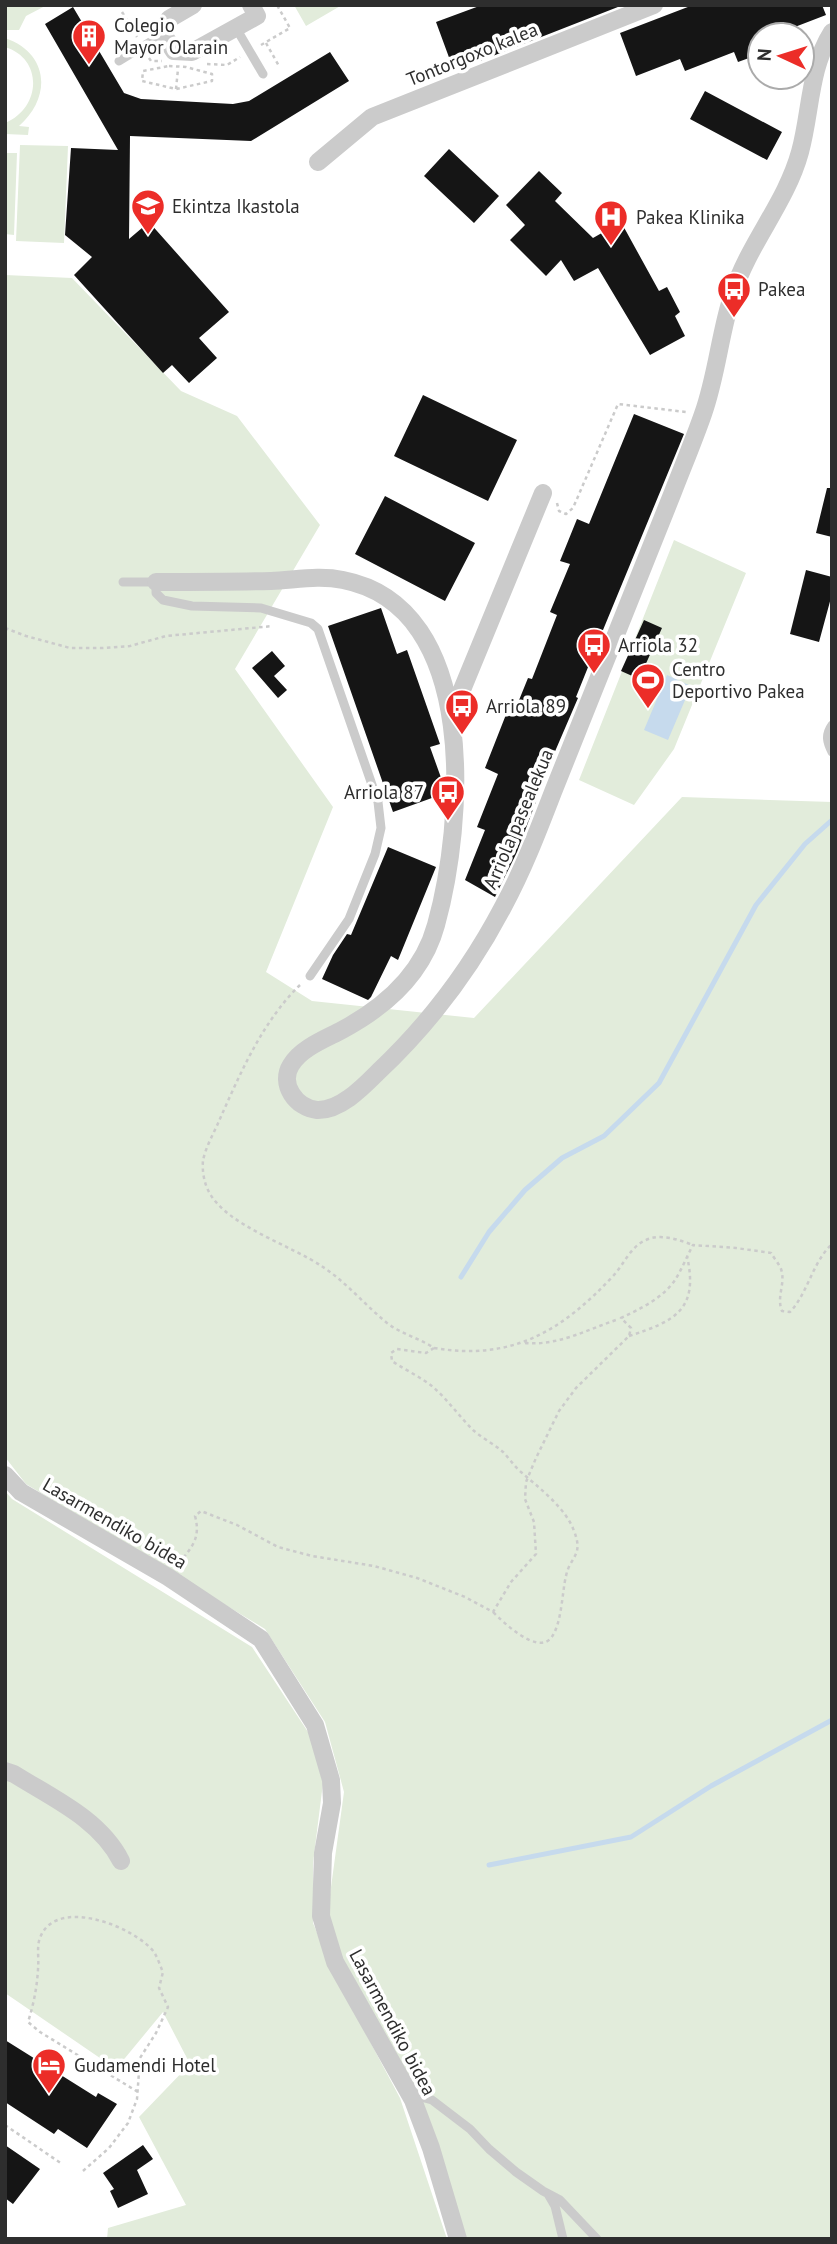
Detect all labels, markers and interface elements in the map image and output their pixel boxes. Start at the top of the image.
place label: Colegio Mayor Olarain [114,13,228,59]
building icon: Colegio Mayor Olarain [70,17,108,66]
street label: Tontorgoxo kalea [403,17,541,91]
north arrow [746,21,816,91]
text: N [752,48,776,62]
school or university icon: Ekintza Ikastola [129,187,167,236]
place label: Ekintza Ikastola [172,194,300,218]
hospital icon: Pakea Klinika [592,198,630,247]
place label: Pakea Klinika [636,205,745,229]
bus stop icon: Pakea [715,270,753,319]
place label: Pakea [758,277,805,301]
bus stop icon: Arriola 32 [575,626,613,675]
place label: Arriola 32 [618,633,698,657]
place label: Centro Deportivo Pakea [672,657,805,703]
sports icon: Centro Deportivo Pakea [629,661,667,710]
bus stop icon: Arriola 89 [443,687,481,736]
place label: Arriola 89 [486,694,566,718]
street label: Arriola pasealekua [478,745,558,893]
bus stop icon: Arriola 87 [429,773,467,822]
place label: Arriola 87 [344,780,424,804]
street label: Lasarmendiko bidea [39,1472,191,1574]
street label: Lasarmendiko bidea [344,1945,442,2099]
hotel icon: Gudamendi Hotel [30,2046,68,2095]
place label: Gudamendi Hotel [74,2053,216,2077]

